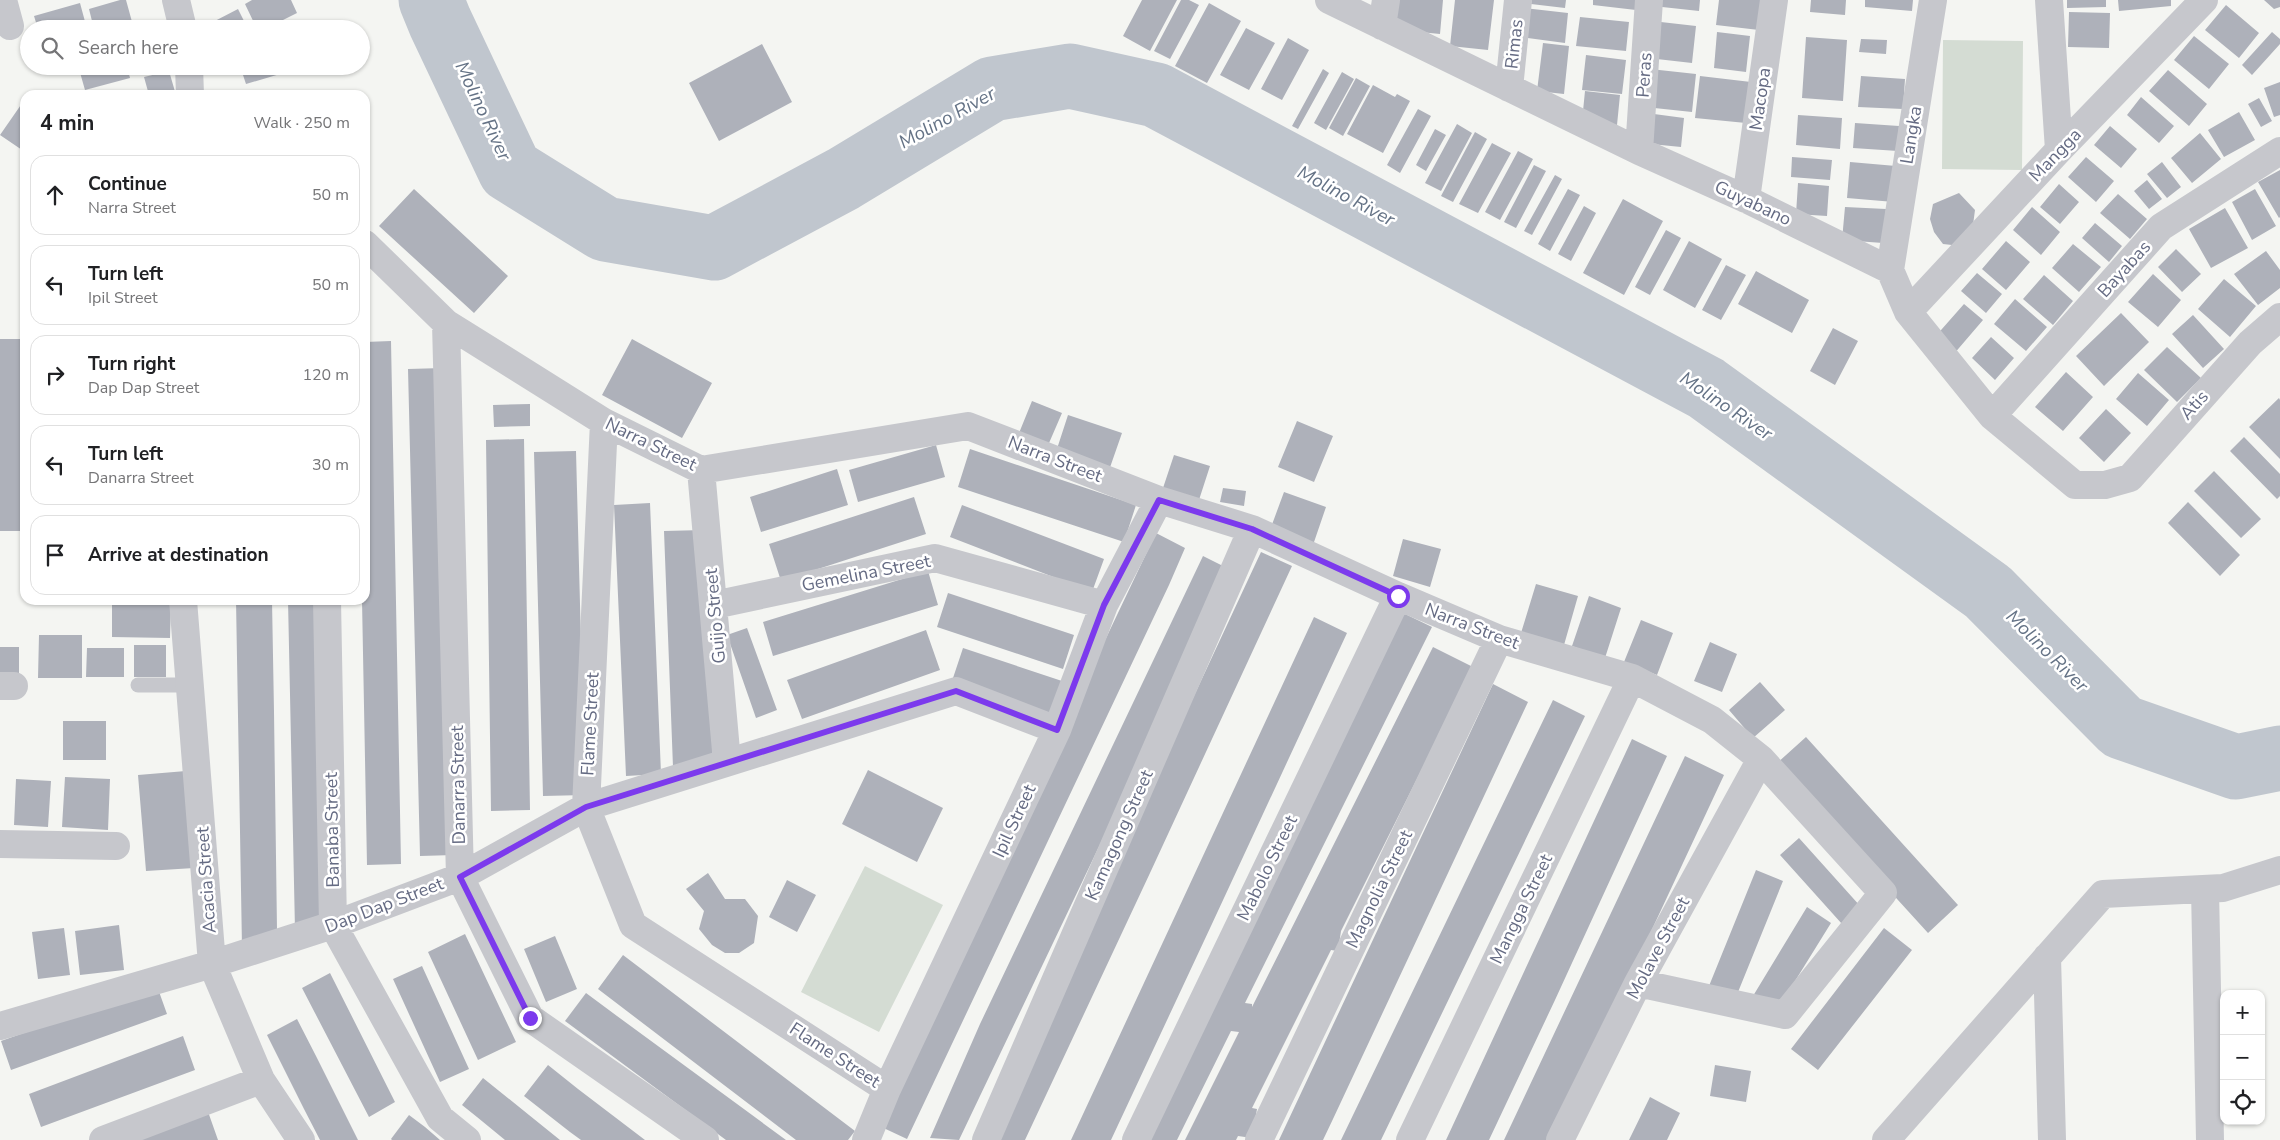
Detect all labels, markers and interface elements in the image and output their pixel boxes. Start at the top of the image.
street label: Rimas [1499,18,1529,70]
search box [20,20,370,75]
icon: search [38,34,66,62]
text: Search here [78,35,179,61]
street label: Peras [1630,52,1658,98]
water label: Molino River [449,57,518,166]
street label: Macopa [1744,66,1776,132]
water label: Molino River [894,80,1001,155]
street label: Langka [1895,104,1927,166]
text: 4 min [40,109,94,137]
text: Walk · 250 m [254,112,350,134]
street label: Mangga [2024,123,2086,187]
water label: Molino River [1293,159,1400,233]
text: Continue [88,171,167,197]
street label: Guyabano [1711,175,1795,231]
icon: ahead [41,181,69,209]
text: 50 m [312,184,349,206]
text: Narra Street [88,197,176,219]
street label: Bayabas [2092,235,2156,303]
text: Turn left [88,261,163,287]
icon: left [41,271,69,299]
text: 50 m [312,274,349,296]
text: Ipil Street [88,287,158,309]
text: Turn right [88,351,175,377]
icon: right [41,361,69,389]
text: 120 m [302,364,349,386]
water label: Molino River [1674,365,1779,447]
text: Dap Dap Street [88,377,199,399]
street label: Atis [2174,385,2214,425]
street label: Narra Street [601,412,701,477]
street label: Narra Street [1005,430,1106,488]
text: Turn left [88,441,163,467]
icon: left [41,451,69,479]
text: 30 m [312,454,349,476]
text: Danarra Street [88,467,194,489]
icon: arrive [41,541,69,569]
text: Arrive at destination [88,542,269,568]
street label: Gemelina Street [800,549,933,597]
street label: Guijo Street [699,567,731,665]
route start [1387,585,1410,608]
street label: Narra Street [1422,597,1523,655]
water label: Molino River [2000,604,2095,699]
street label: Flame Street [575,671,605,776]
street label: Danarra Street [445,725,471,845]
street label: Kamagong Street [1079,765,1159,904]
street label: Banaba Street [319,771,345,888]
street label: Ipil Street [987,780,1042,862]
street label: Mabolo Street [1231,811,1303,925]
street label: Acacia Street [190,825,222,934]
street label: Magnolia Street [1340,825,1418,952]
street label: Mangga Street [1484,849,1558,968]
street label: Dap Dap Street [321,871,447,939]
street label: Molave Street [1621,892,1695,1003]
map controls [2220,990,2265,1125]
button: + [2220,990,2265,1035]
route end [519,1007,542,1030]
street label: Flame Street [785,1017,886,1094]
button: − [2220,1035,2265,1080]
button: locate [2220,1080,2265,1125]

